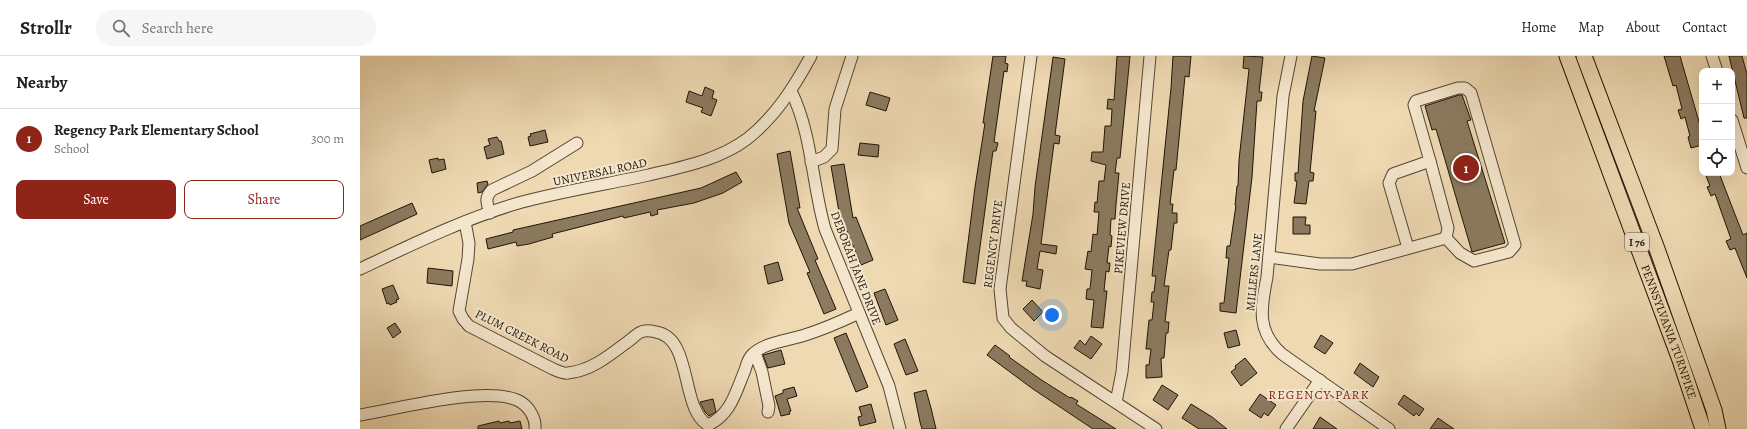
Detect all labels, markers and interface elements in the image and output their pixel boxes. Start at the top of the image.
search box [96,10,376,46]
text: Strollr [20,15,72,41]
icon: search [110,17,132,39]
text: Search here [142,18,213,38]
text: Home [1521,18,1556,37]
text: Map [1578,18,1604,37]
text: About [1626,18,1660,37]
text: Contact [1682,18,1727,37]
map controls [1699,68,1735,176]
button: + [1699,68,1735,104]
text: Nearby [16,71,67,94]
button: − [1699,104,1735,140]
text: Regency Park Elementary School [54,120,259,140]
text: 1 [27,130,31,147]
text: 300 m [311,130,344,147]
text: School [54,140,89,157]
button: locate [1699,140,1735,176]
pin: 1 [1453,153,1479,183]
street label: UNIVERSAL ROAD [552,154,648,190]
button: Save [16,180,176,219]
button: Share [184,180,344,219]
street label: PIKEVIEW DRIVE [1110,181,1134,275]
street label: REGENCY DRIVE [980,199,1006,289]
street label: DEBORAH JANE DRIVE [827,209,885,327]
street label: MILLERS LANE [1242,232,1266,312]
road number: I 76 [1625,233,1649,251]
street label: PENNSYLVANIA TURNPIKE [1637,262,1700,401]
street label: PLUM CREEK ROAD [472,305,572,367]
your location [1042,305,1062,325]
district label: REGENCY PARK [1268,386,1370,403]

